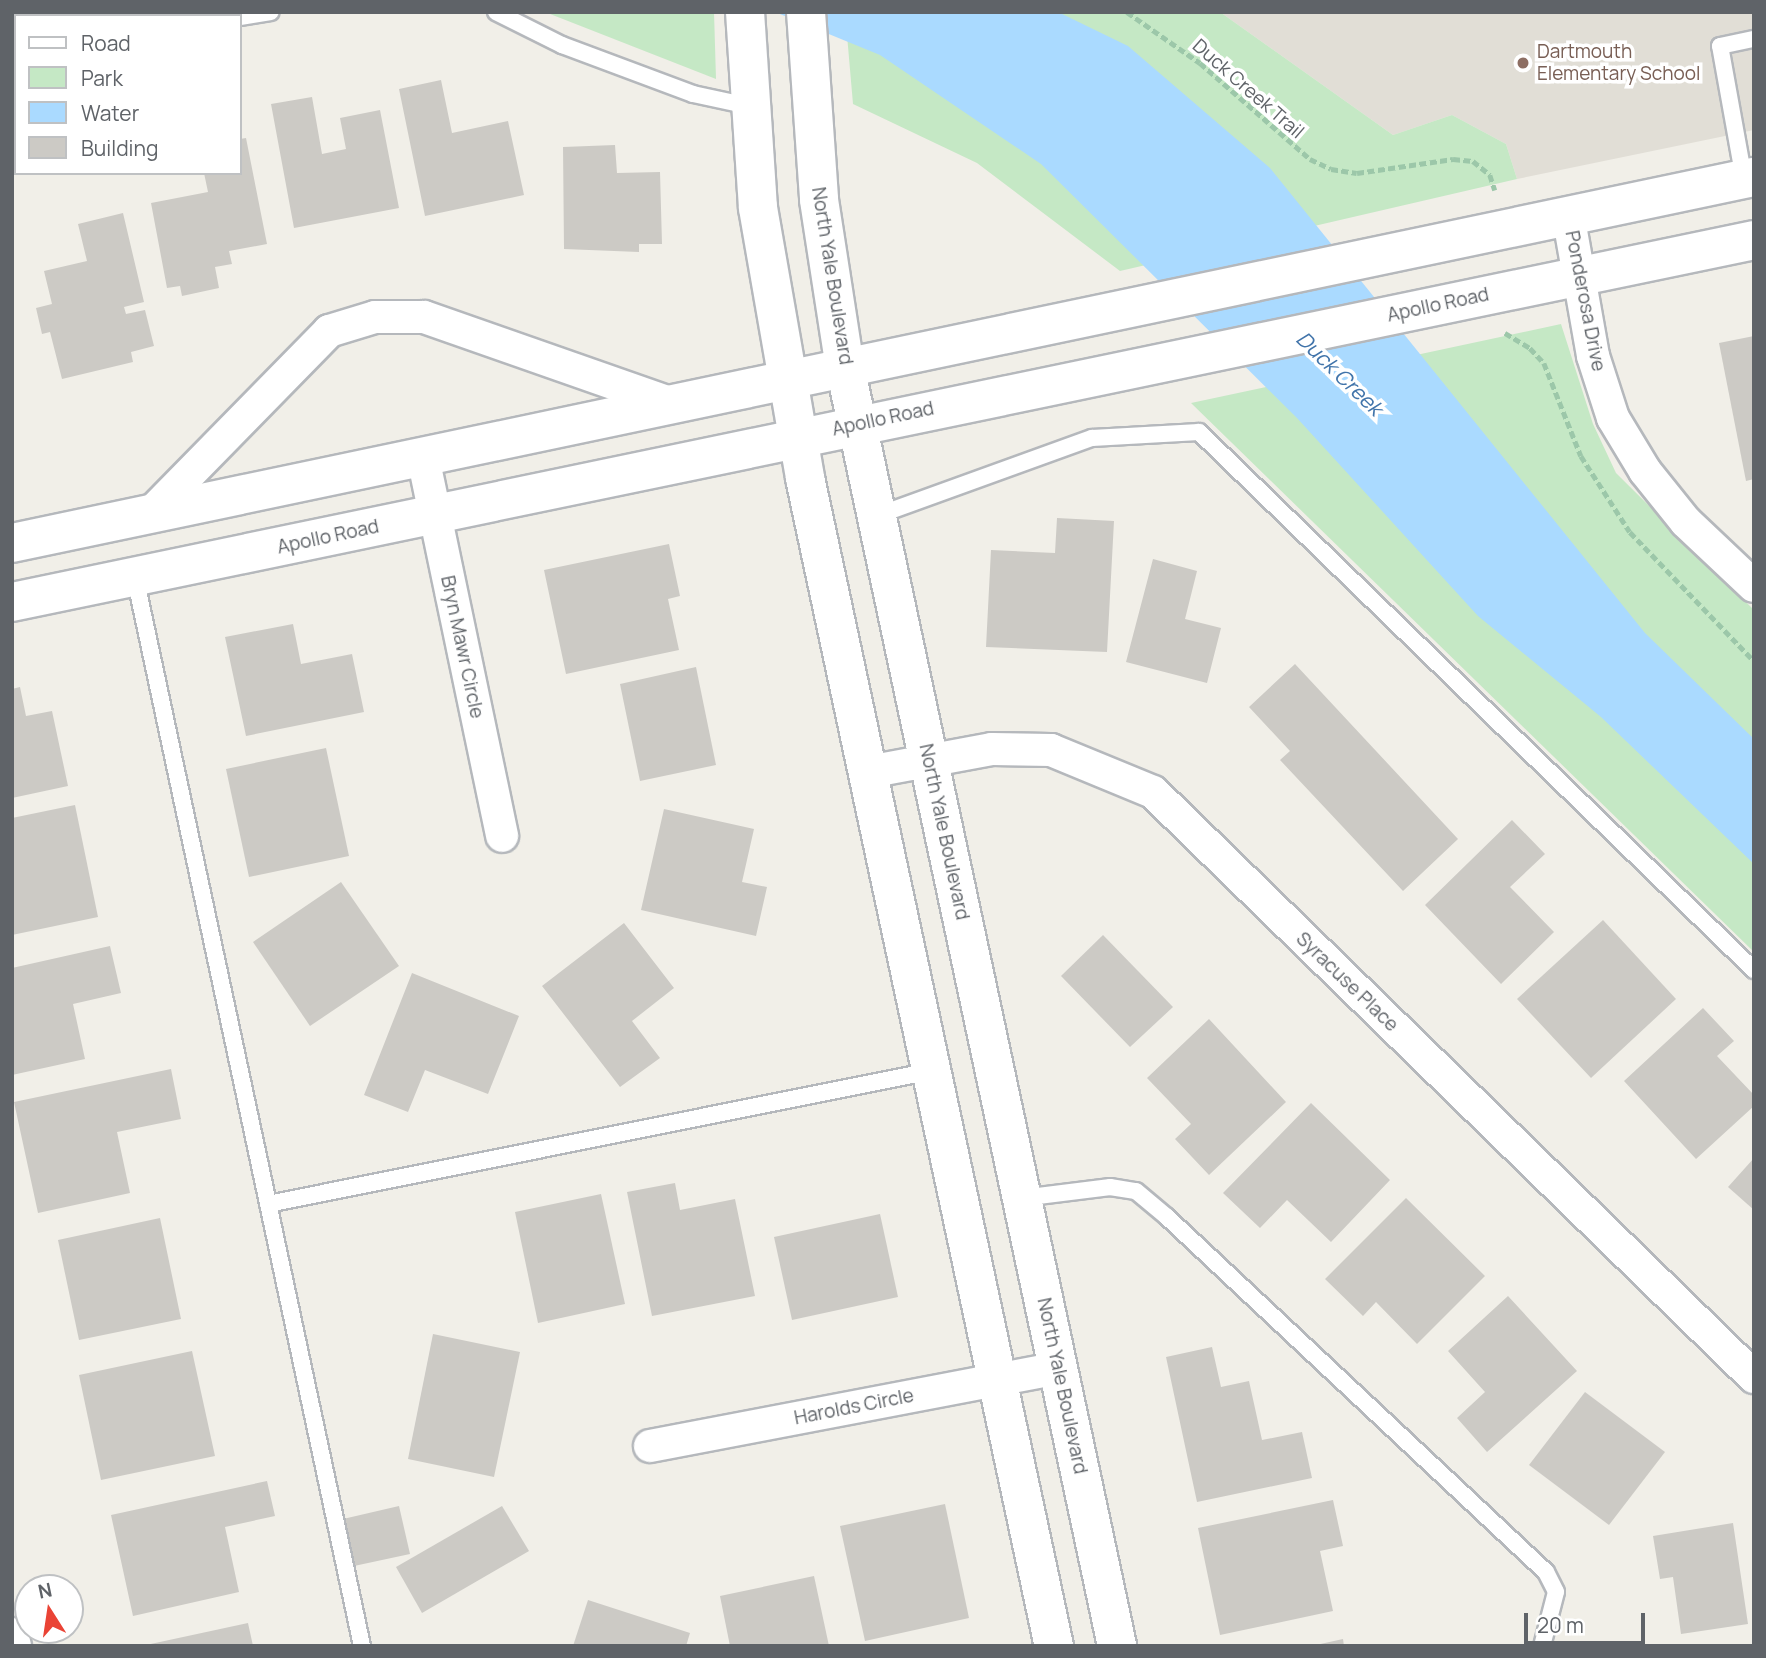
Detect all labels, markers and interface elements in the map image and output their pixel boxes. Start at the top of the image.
legend [14,14,242,175]
text: Road [81,29,131,57]
street label: Duck Creek Trail [1188,35,1308,143]
place label: Dartmouth Elementary School [1537,41,1700,85]
marker: Dartmouth Elementary School [1515,55,1531,71]
text: Park [81,64,123,92]
text: Water [81,99,139,127]
text: Building [81,134,158,162]
street label: North Yale Boulevard [807,186,857,366]
street label: Ponderosa Drive [1560,229,1610,373]
street label: Apollo Road [1385,283,1491,327]
water label: Duck Creek [1292,326,1388,420]
street label: Apollo Road [830,397,936,441]
street label: Apollo Road [275,515,381,559]
street label: Bryn Mawr Circle [436,574,488,720]
street label: North Yale Boulevard [914,742,974,922]
street label: Syracuse Place [1291,928,1403,1036]
street label: North Yale Boulevard [1032,1296,1092,1476]
street label: Harolds Circle [792,1384,916,1430]
north arrow [14,1574,84,1644]
text: N [36,1576,54,1605]
scale bar [1528,1598,1649,1642]
text: 20 m [1537,1611,1584,1639]

